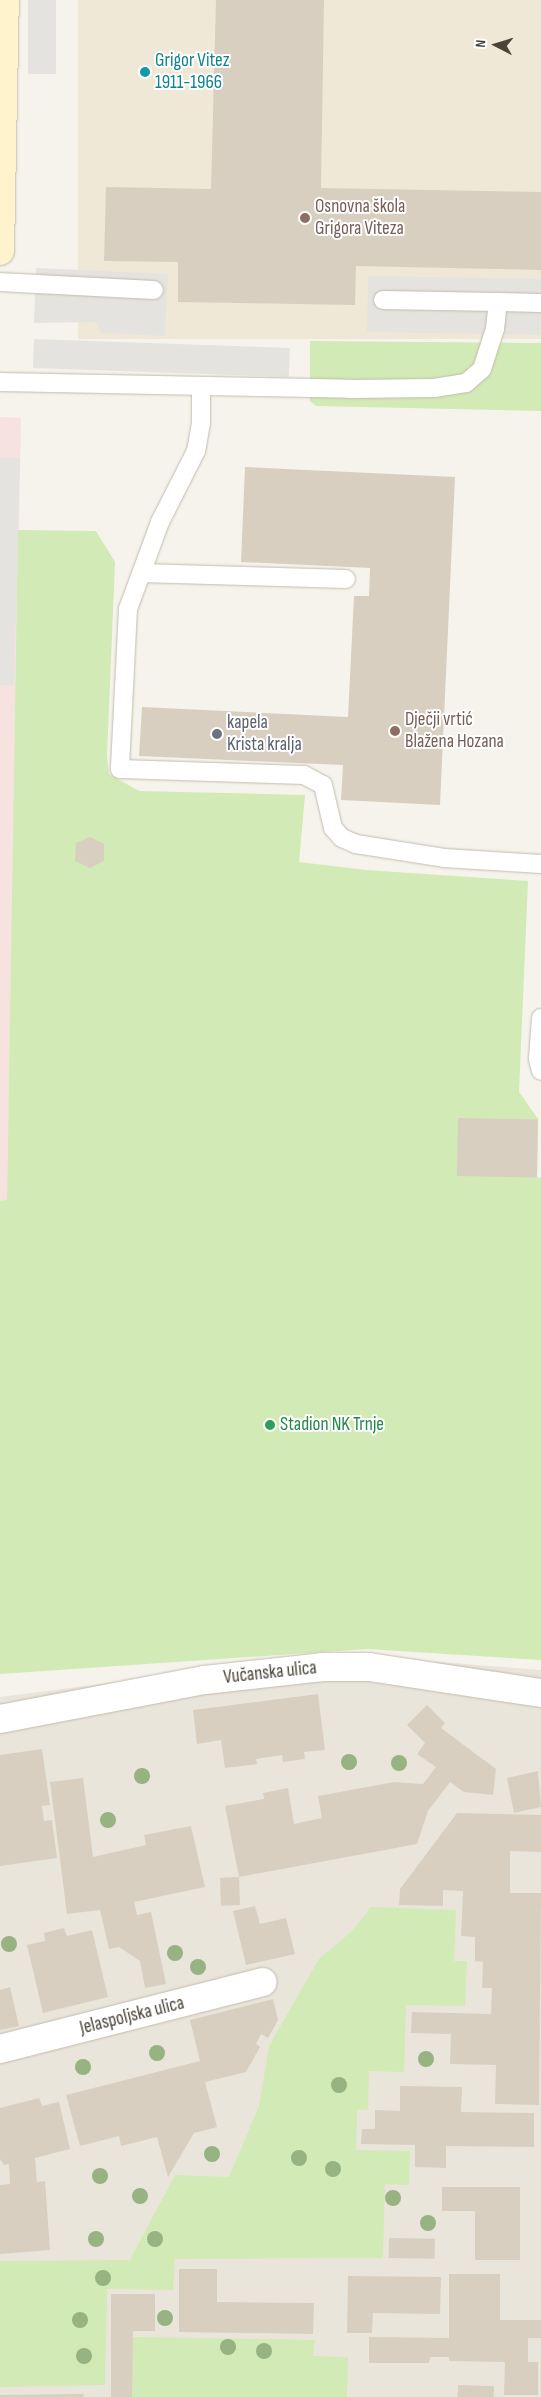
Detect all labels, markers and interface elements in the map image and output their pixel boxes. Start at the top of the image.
north arrow [471,20,521,70]
text: N [472,39,489,48]
place label: Grigor Vitez 1911-1966 [155,50,230,94]
marker: Grigor Vitez 1911-1966 [139,66,151,78]
place label: Osnovna škola Grigora Viteza [315,196,405,240]
marker: Osnovna škola Grigora Viteza [299,212,311,224]
place label: Dječji vrtić Blažena Hozana [405,709,504,753]
place label: kapela Krista kralja [227,712,302,756]
marker: Dječji vrtić Blažena Hozana [389,725,401,737]
marker: kapela Krista kralja [211,728,223,740]
place label: Stadion NK Trnje [280,1414,384,1436]
marker: Stadion NK Trnje [264,1419,276,1431]
street label: Vučanska ulica [222,1657,318,1689]
street label: Jelaspoljska ulica [77,1992,187,2040]

